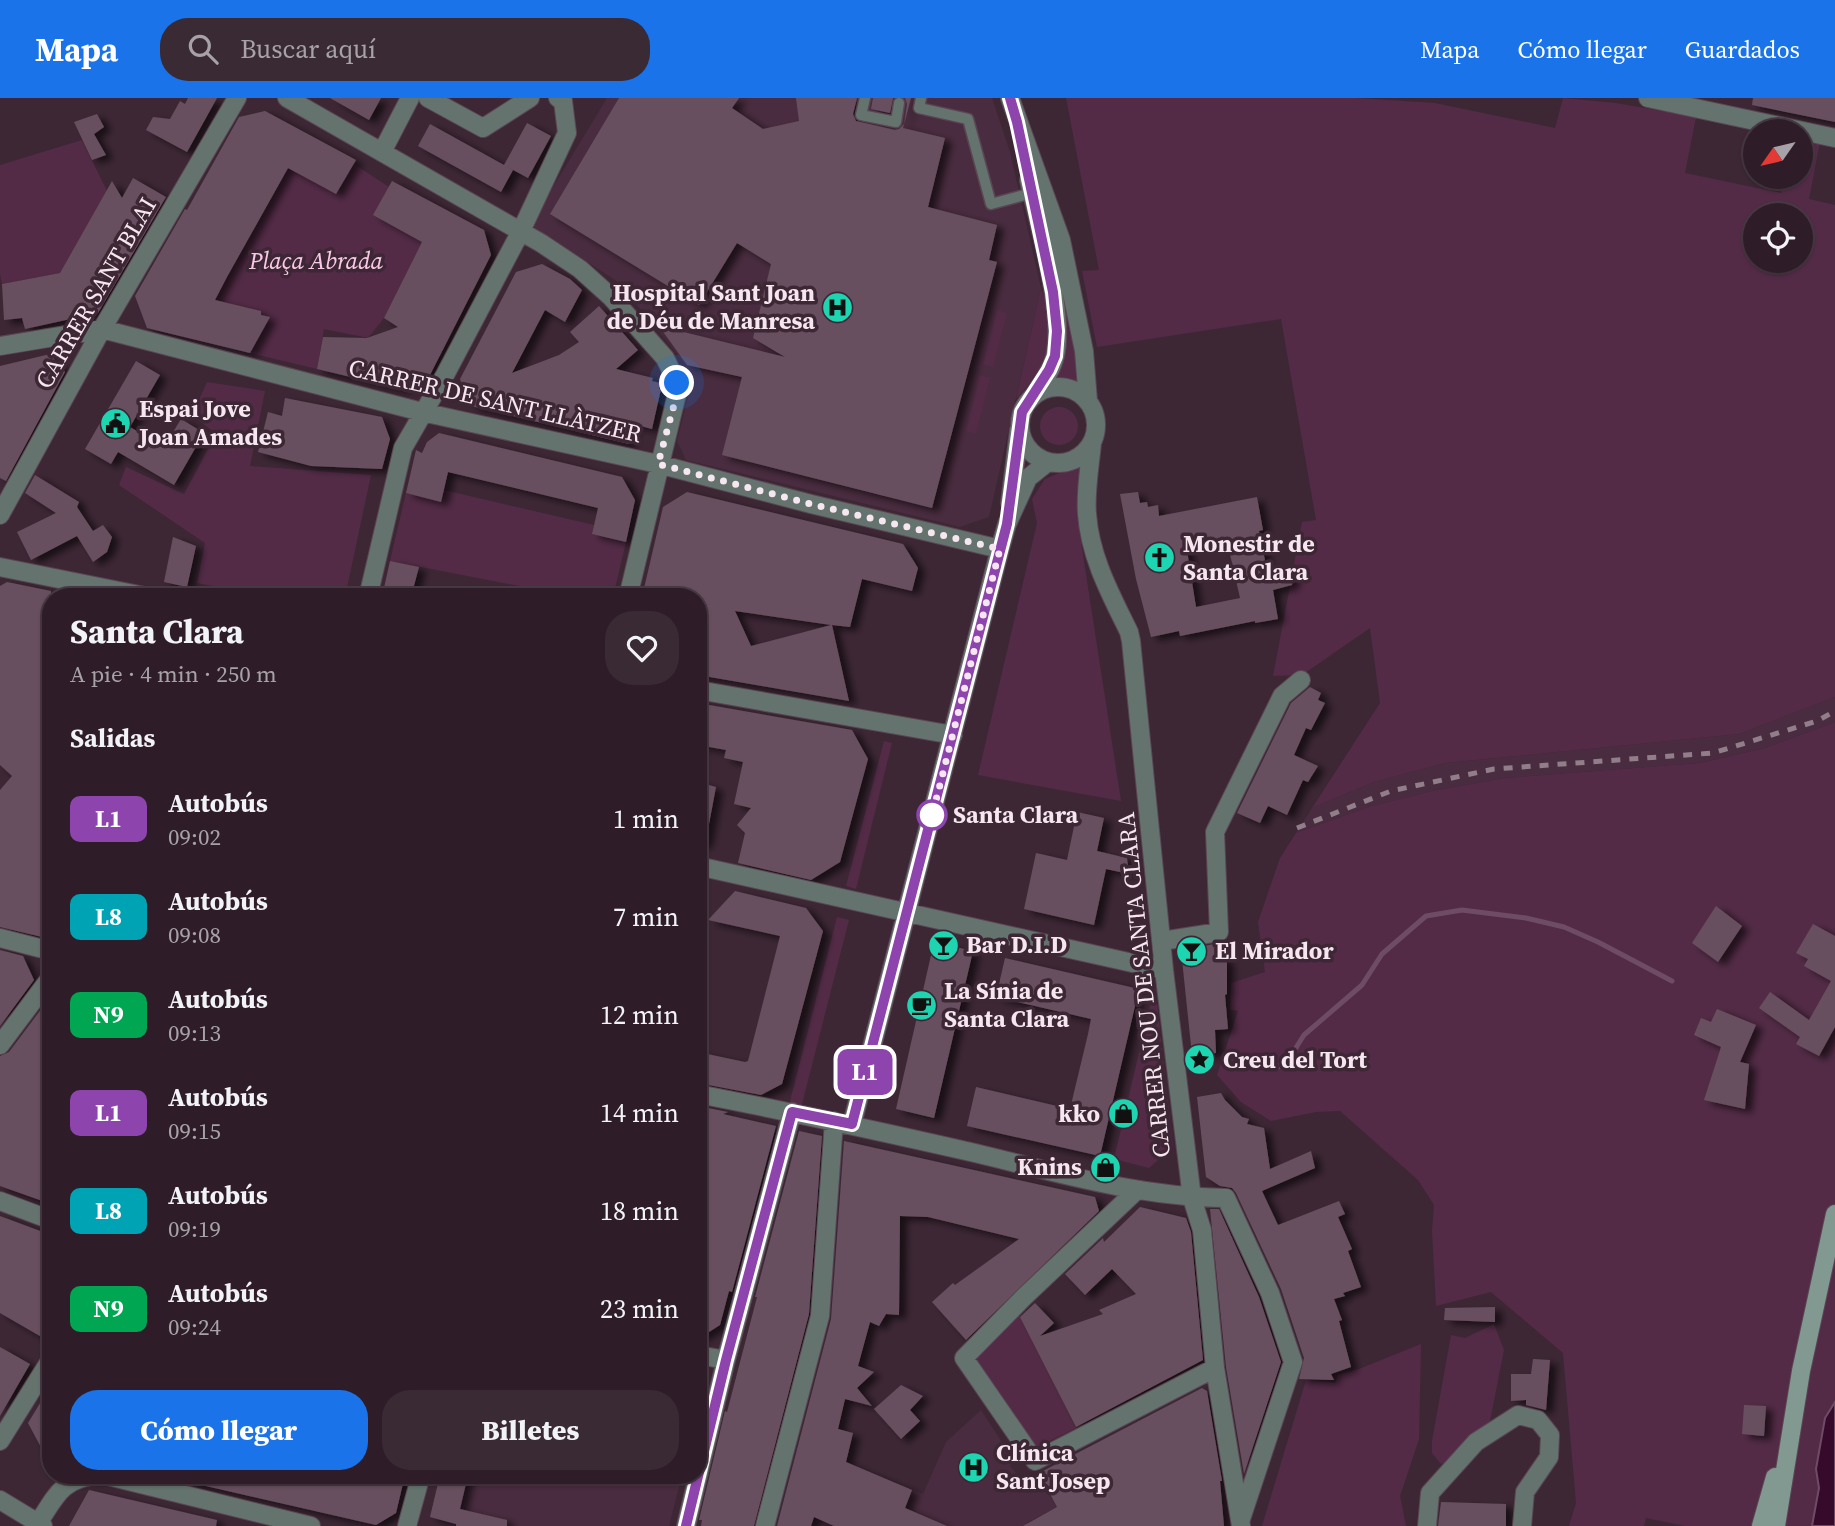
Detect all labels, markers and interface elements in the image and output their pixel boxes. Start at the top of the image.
search box [160,18,650,81]
text: Mapa [35,27,118,72]
icon: search [184,30,222,68]
text: Buscar aquí [240,31,376,67]
text: Mapa [1420,33,1479,66]
text: Cómo llegar [1517,33,1647,66]
text: Guardados [1685,33,1800,66]
north arrow [1743,119,1813,189]
map controls [1743,119,1813,273]
street label: CARRER SANT BLAI [27,191,164,395]
button: locate [1743,203,1813,273]
park label: Plaça Abrada [248,244,383,277]
place label: Hospital Sant Joan de Déu de Manresa [607,276,815,337]
hospital icon: Hospital Sant Joan de Déu de Manresa [821,290,855,324]
street label: CARRER DE SANT LLÀTZER [345,351,645,450]
your location [659,365,694,400]
place label: Espai Jove Joan Amades [137,392,282,453]
public building icon: Espai Jove Joan Amades [99,406,133,440]
place label: Monestir de Santa Clara [1183,527,1315,588]
church icon: Monestir de Santa Clara [1143,541,1177,575]
text: Santa Clara [70,609,244,654]
button: heart [605,611,679,685]
text: A pie · 4 min · 250 m [70,658,277,690]
text: Salidas [70,720,155,756]
text: Autobús [168,785,268,821]
place label: Santa Clara [953,798,1079,831]
marker: Santa Clara [917,800,947,830]
text: 1 min [613,801,679,837]
text: L1 [95,802,122,835]
street label: CARRER NOU DE SANTA CLARA [1109,811,1178,1159]
text: 09:02 [168,821,221,853]
text: Autobús [168,883,268,919]
text: 7 min [613,899,679,935]
text: L8 [95,900,122,933]
text: 09:08 [168,919,221,951]
bar icon: Bar D.I.D [926,928,960,962]
place label: Bar D.I.D [966,928,1067,961]
bar icon: El Mirador [1175,934,1209,968]
place label: El Mirador [1215,934,1334,967]
place label: La Sínia de Santa Clara [944,974,1070,1035]
text: Autobús [168,981,268,1017]
cafe icon: La Sínia de Santa Clara [904,988,938,1022]
text: 12 min [600,997,679,1033]
text: N9 [93,998,124,1031]
text: 09:13 [168,1017,221,1049]
place icon: Creu del Tort [1183,1043,1217,1077]
place label: Creu del Tort [1223,1043,1367,1076]
line badge: L1 [834,1049,896,1095]
text: L1 [852,1055,878,1088]
text: Autobús [168,1079,268,1115]
text: 14 min [600,1095,679,1131]
text: L1 [95,1096,122,1129]
place label: kko [1058,1097,1100,1130]
shop icon: kko [1106,1097,1140,1131]
text: 09:15 [168,1115,221,1147]
place label: Knins [1017,1150,1082,1183]
shop icon: Knins [1088,1150,1122,1184]
text: Autobús [168,1177,268,1213]
text: 18 min [600,1193,679,1229]
text: L8 [95,1194,122,1227]
text: 09:19 [168,1213,221,1245]
text: Autobús [168,1275,268,1311]
text: 23 min [600,1291,679,1327]
text: N9 [93,1292,124,1325]
text: 09:24 [168,1311,221,1343]
button: Cómo llegar [70,1390,368,1470]
button: Billetes [382,1390,679,1470]
place label: Clínica Sant Josep [996,1436,1110,1497]
hospital icon: Clínica Sant Josep [956,1450,990,1484]

